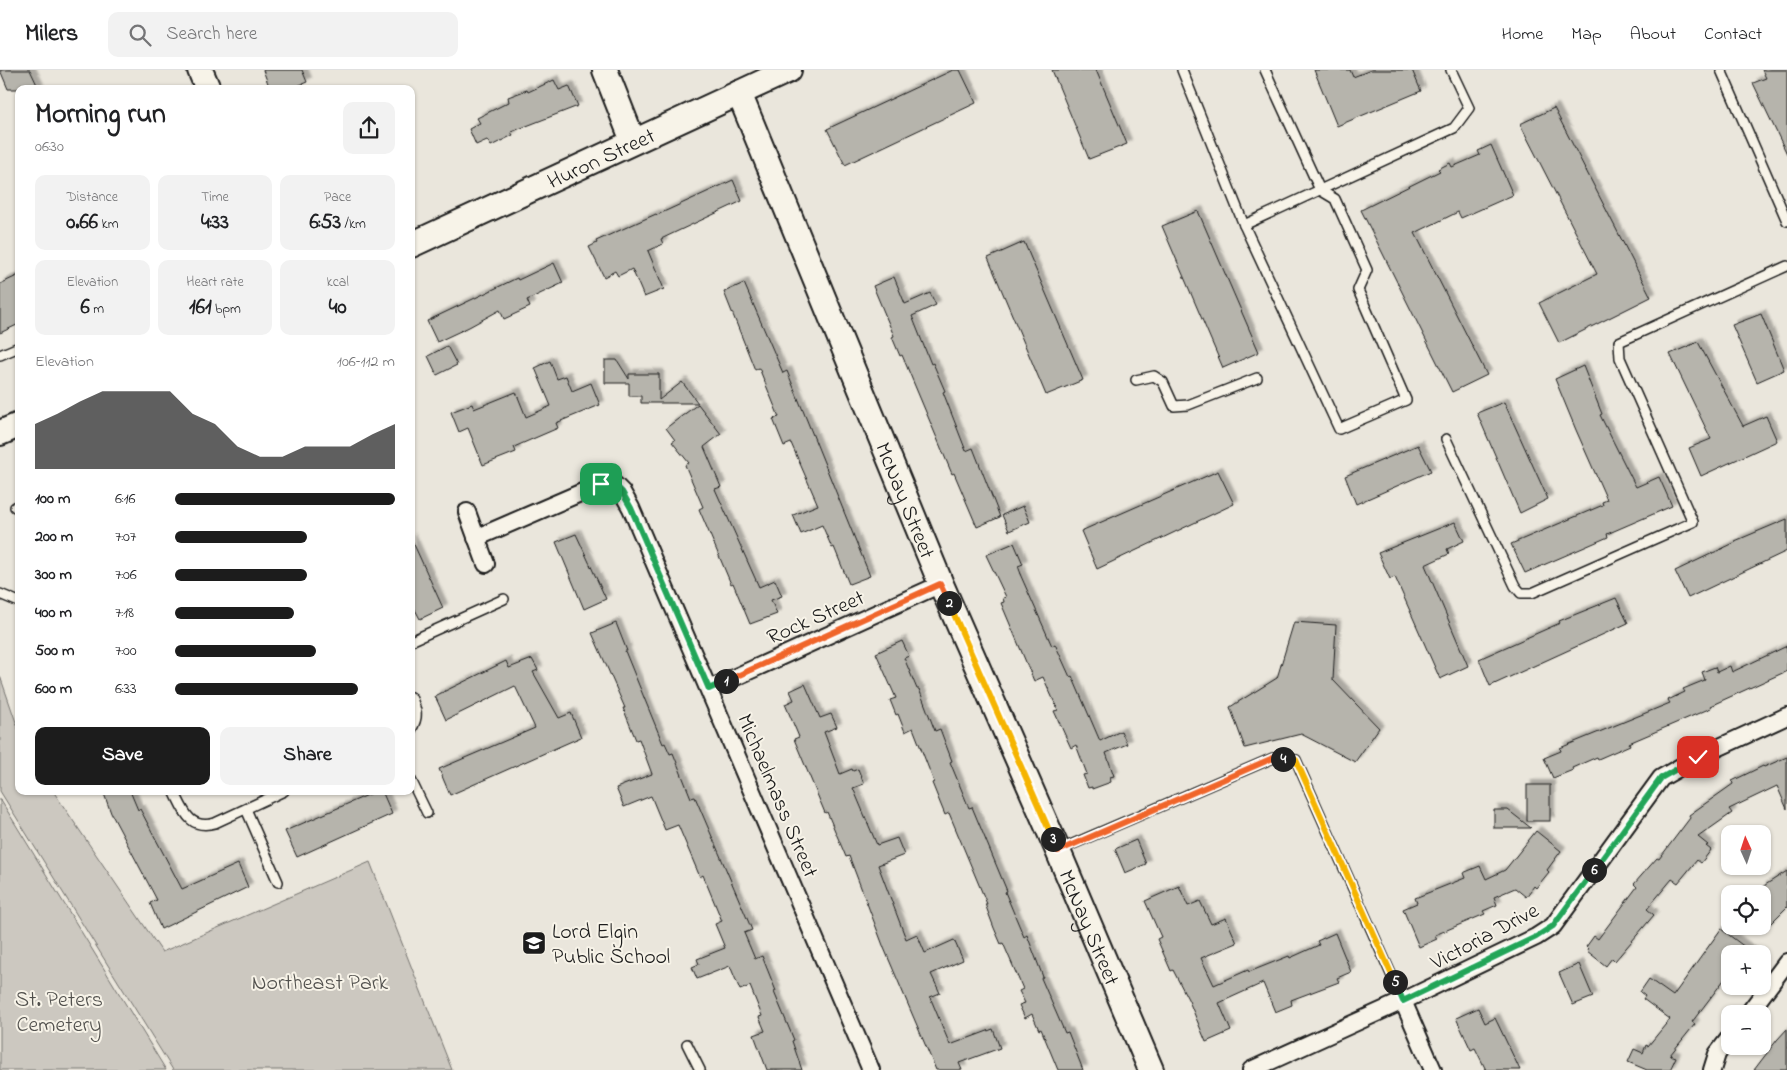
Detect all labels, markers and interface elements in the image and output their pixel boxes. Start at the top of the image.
search box [108,12,458,57]
text: Milers [25,17,78,52]
icon: search [126,21,154,49]
text: Search here [166,21,257,48]
text: Home [1502,22,1543,48]
text: Map [1571,22,1602,48]
text: About [1630,22,1676,48]
text: Contact [1704,22,1762,48]
text: Morning run [35,95,166,136]
button: share [343,102,395,154]
street label: Huron Street [543,121,662,199]
text: 06:30 [35,135,64,159]
text: Distance [67,187,118,208]
text: Time [201,187,229,208]
text: Pace [324,187,351,208]
text: 0.66 [66,208,98,238]
text: 4:33 [201,208,229,238]
text: 6:53 [309,208,341,238]
text: km [98,214,119,235]
text: /km [341,214,366,235]
text: Elevation [67,272,118,293]
text: Heart rate [186,272,244,293]
text: kcal [327,272,349,293]
text: 6 [81,293,90,323]
text: 161 [189,293,212,323]
text: 40 [329,293,347,323]
text: m [90,299,104,320]
text: bpm [212,299,241,320]
text: Elevation [35,350,94,374]
text: 106–112 m [337,350,395,374]
street label: McNay Street [865,438,942,565]
pin [580,463,622,505]
icon: arrive [587,470,615,498]
text: 100 m [35,487,70,511]
text: 6:16 [115,487,136,511]
text: 200 m [35,525,73,549]
text: 7:07 [115,525,136,549]
text: 300 m [35,563,72,587]
text: 7:06 [115,563,137,587]
street label: Rock Street [762,583,871,654]
pin: 2 [936,590,962,616]
text: 2 [946,593,953,614]
text: 400 m [35,601,72,625]
text: 7:18 [115,601,134,625]
text: 500 m [35,639,74,663]
text: 7:00 [115,639,137,663]
pin: 1 [714,668,738,694]
text: 1 [724,671,729,692]
text: 600 m [35,677,72,701]
text: 6:33 [115,677,137,701]
street label: Michaelmass Street [727,709,825,884]
button: Save [35,727,210,785]
button: Share [220,727,395,785]
pin [1677,736,1719,778]
icon: check [1684,743,1712,771]
pin: 4 [1270,746,1296,772]
text: 4 [1281,749,1286,770]
north arrow [1721,825,1771,875]
map controls [1721,825,1771,1055]
pin: 3 [1040,826,1066,852]
text: 3 [1051,829,1056,850]
pin: 6 [1582,858,1606,882]
text: 6 [1591,860,1598,881]
street label: McNay Street [1049,865,1127,992]
button: locate [1721,885,1771,935]
street label: Victoria Drive [1425,896,1545,980]
place label: Lord Elgin Public School [552,917,670,974]
school or university icon: Lord Elgin Public School [521,930,547,956]
button: + [1721,945,1771,995]
park label: Northeast Park [252,968,389,1000]
pin: 5 [1382,970,1408,994]
text: 5 [1391,972,1400,993]
park label: St. Peters Cemetery [15,985,103,1043]
button: − [1721,1005,1771,1055]

